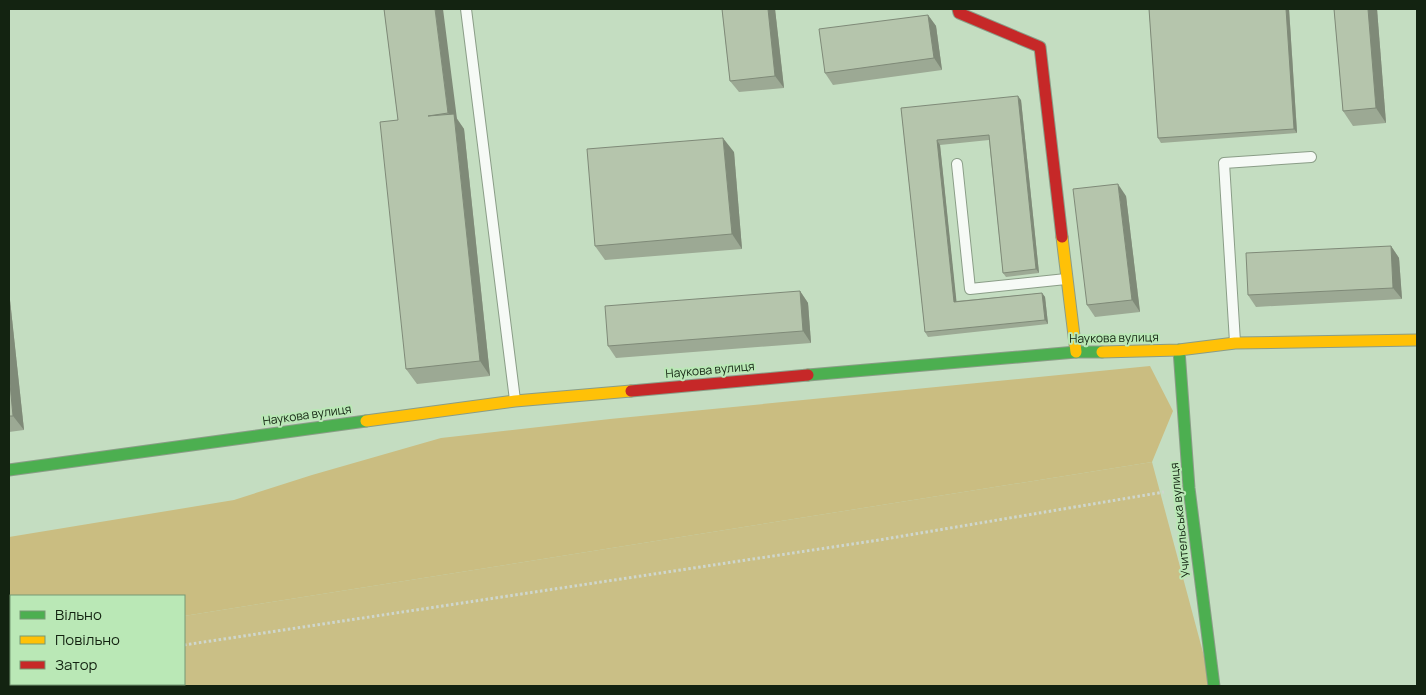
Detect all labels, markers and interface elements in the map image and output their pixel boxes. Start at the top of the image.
street label: Наукова вулиця [1069,328,1159,347]
street label: Наукова вулиця [665,357,755,382]
street label: Наукова вулиця [261,400,352,429]
street label: Учительська вулиця [1165,462,1194,578]
legend [10,595,185,685]
text: Вільно [55,604,102,625]
text: Повільно [55,629,120,650]
text: Затор [55,654,98,675]

